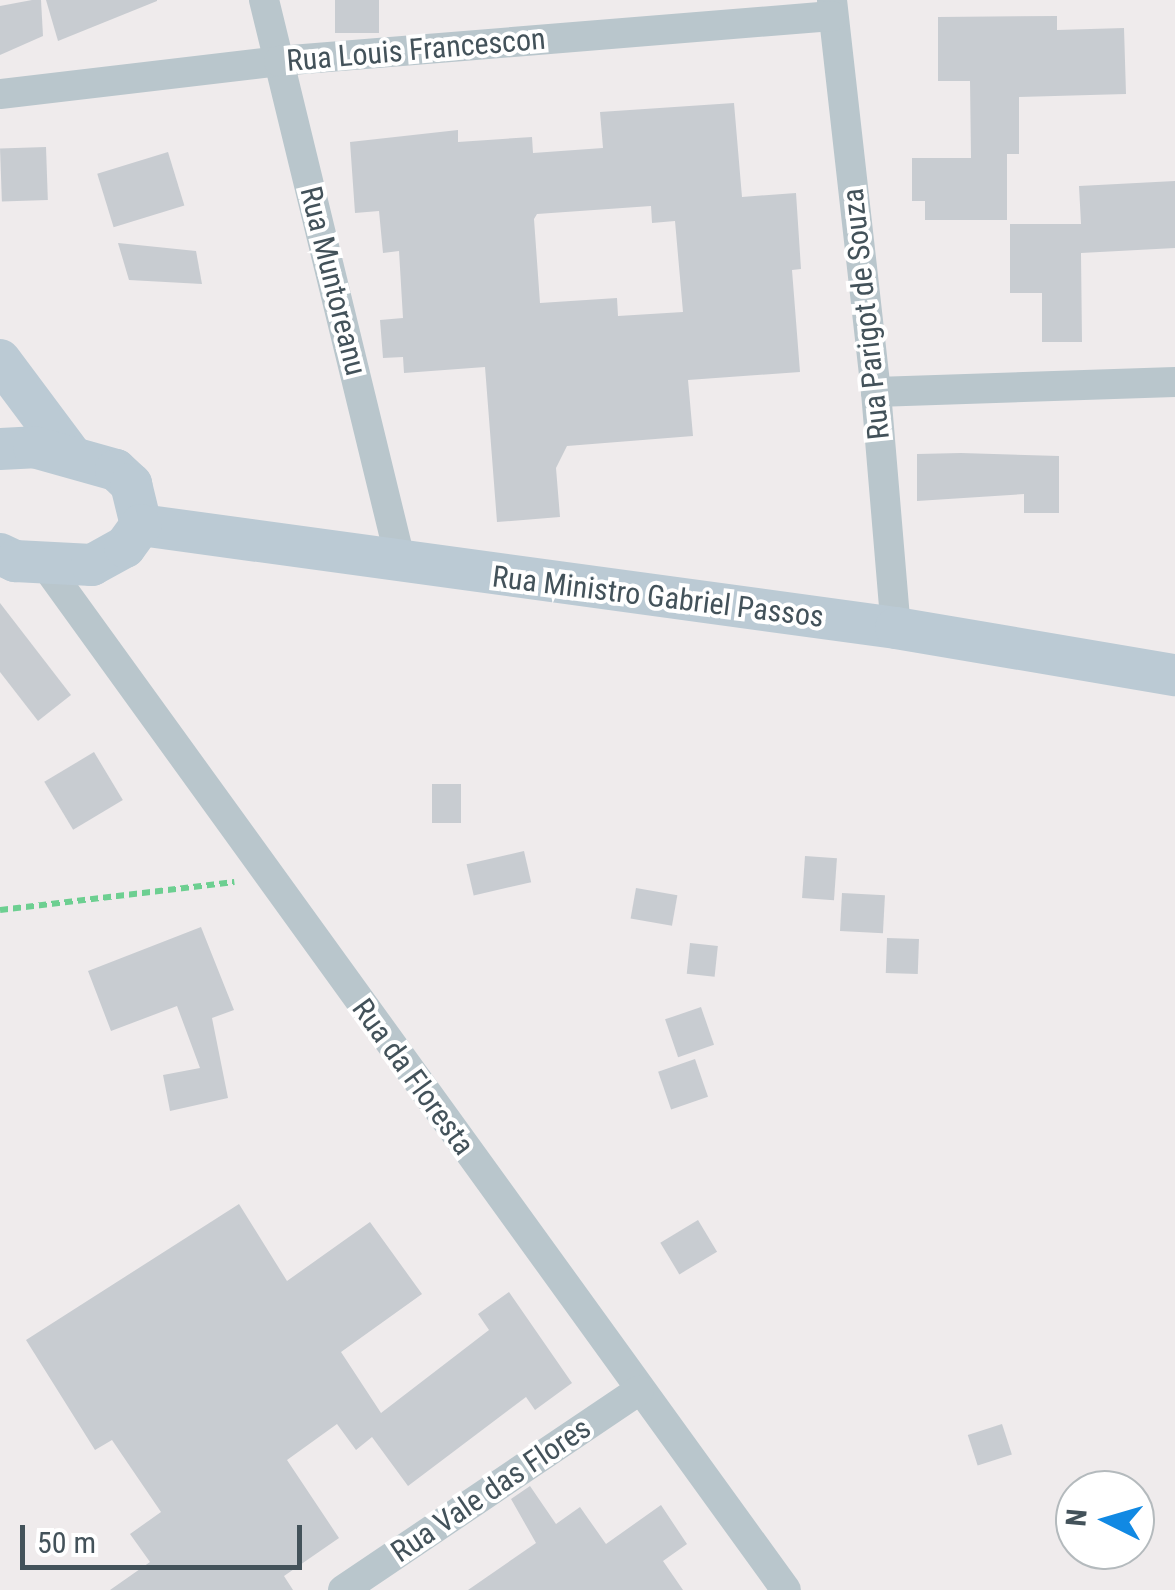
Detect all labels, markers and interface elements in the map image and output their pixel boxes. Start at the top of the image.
street label: Rua Louis Francescon [285,21,547,79]
street label: Rua Muntoreanu [292,183,374,379]
street label: Rua Parigot de Souza [835,186,897,442]
street label: Rua Ministro Gabriel Passos [490,559,826,635]
street label: Rua da Floresta [344,992,482,1162]
street label: Rua Vale das Flores [384,1410,598,1570]
north arrow [1055,1470,1155,1570]
scale bar [25,1505,308,1567]
text: N [1059,1508,1094,1527]
text: 50 m [37,1525,96,1560]

